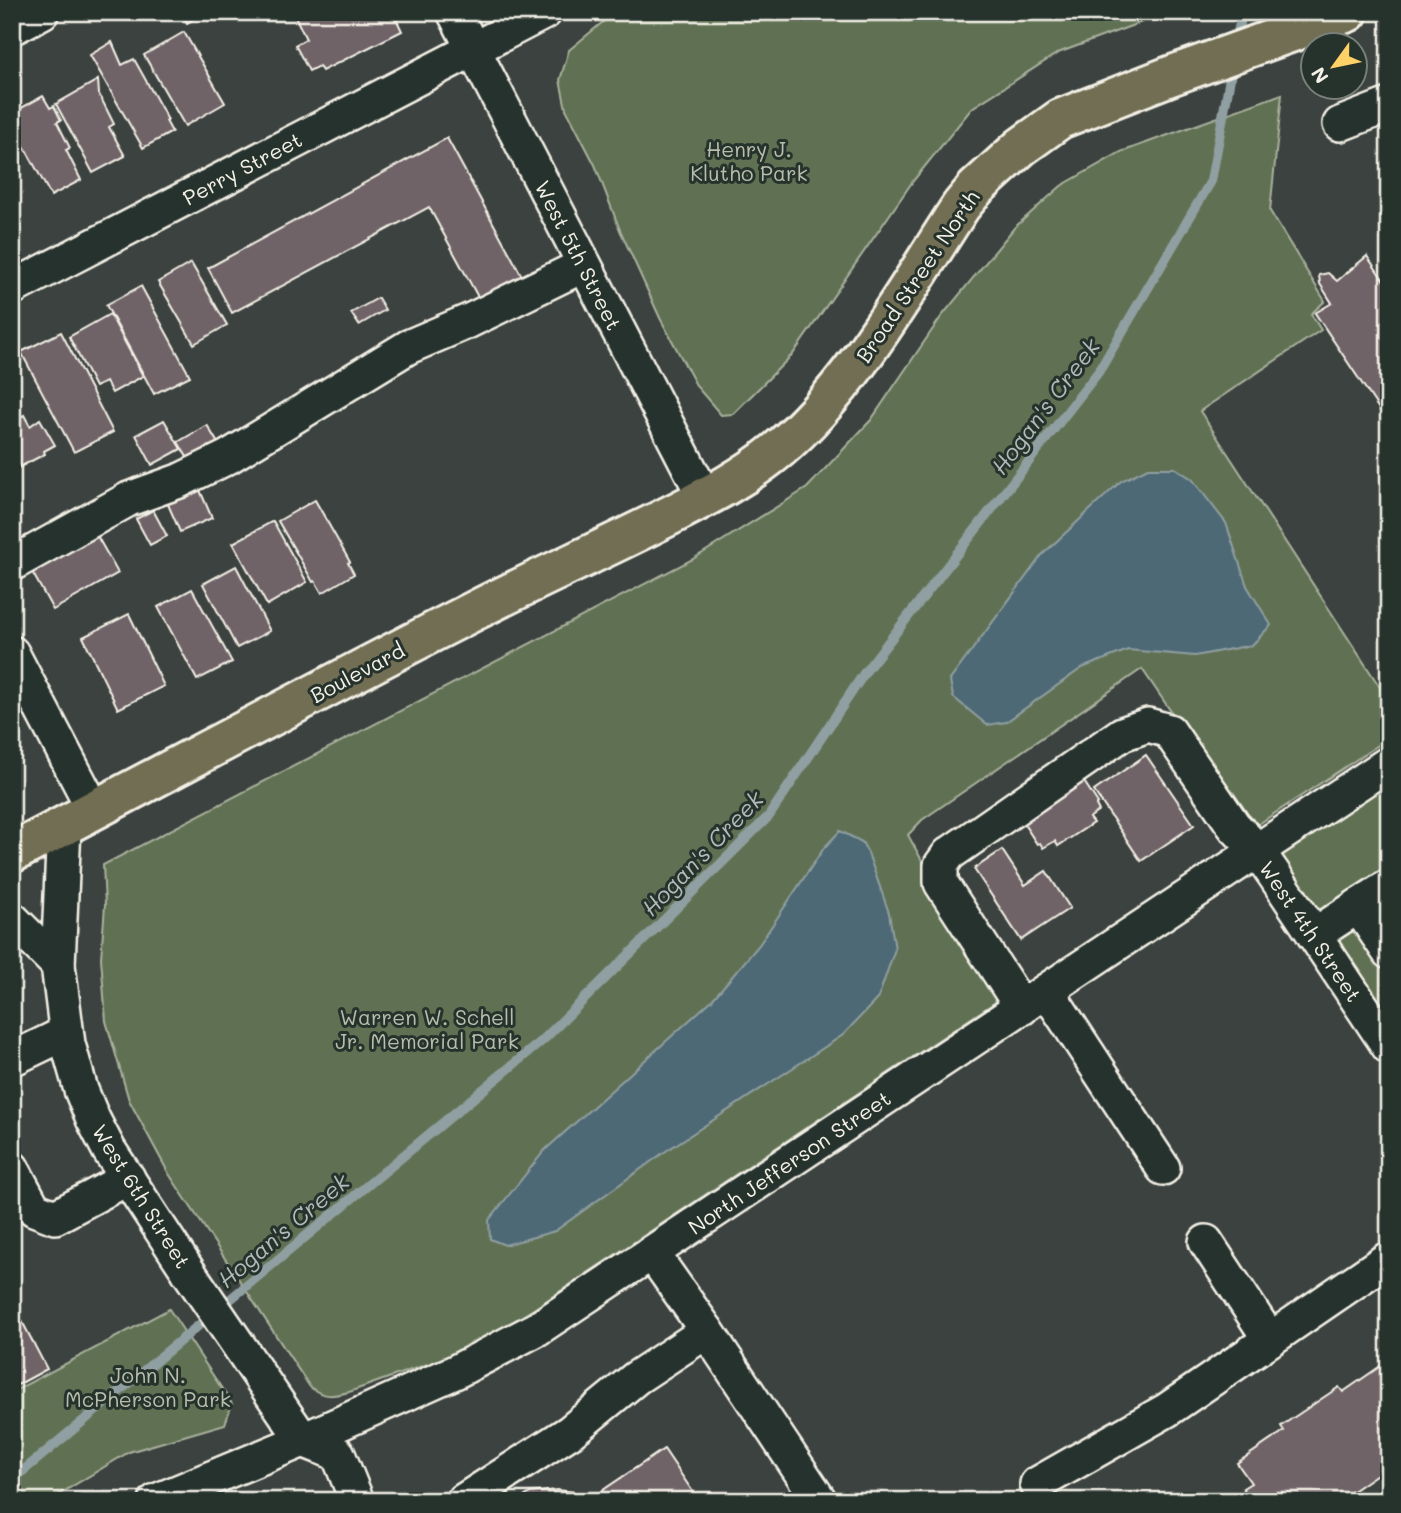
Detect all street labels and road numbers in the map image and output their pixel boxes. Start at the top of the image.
street label: Perry Street [178,125,306,211]
street label: West 5th Street [530,176,628,334]
street label: Broad Street North [849,185,985,367]
street label: Boulevard [305,636,409,708]
street label: West 4th Street [1254,855,1368,1007]
street label: North Jefferson Street [683,1084,895,1240]
street label: West 6th Street [87,1119,197,1273]

